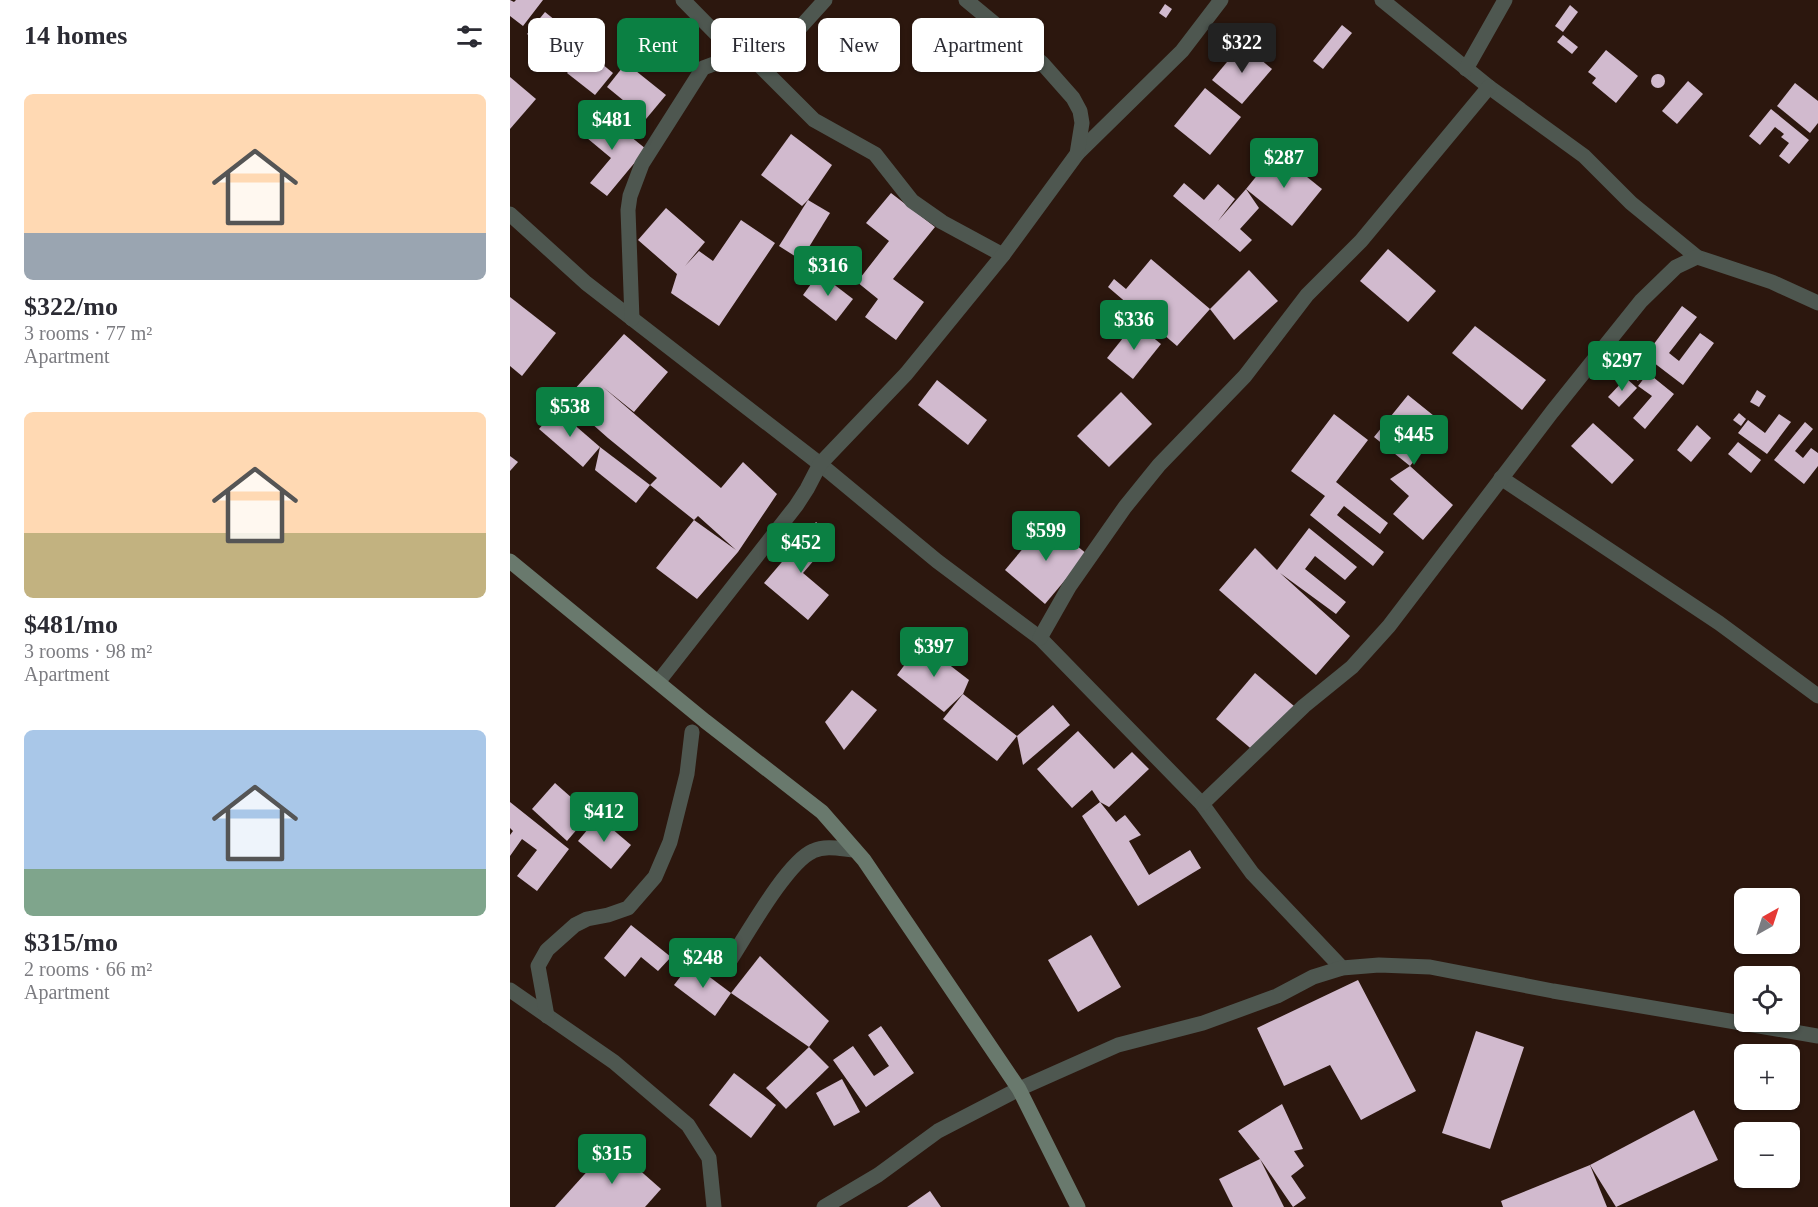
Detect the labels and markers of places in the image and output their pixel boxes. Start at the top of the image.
pin: $322 [1206,23,1278,74]
pin: $481 [576,100,648,151]
pin: $287 [1248,138,1320,189]
pin: $316 [792,246,864,297]
pin: $336 [1098,300,1170,351]
pin: $297 [1586,341,1658,392]
pin: $538 [534,387,606,438]
pin: $445 [1378,415,1450,466]
pin: $599 [1010,511,1082,562]
pin: $452 [765,523,837,574]
pin: $397 [898,627,970,678]
pin: $412 [568,792,640,843]
pin: $248 [667,938,739,989]
pin: $315 [576,1134,648,1185]

